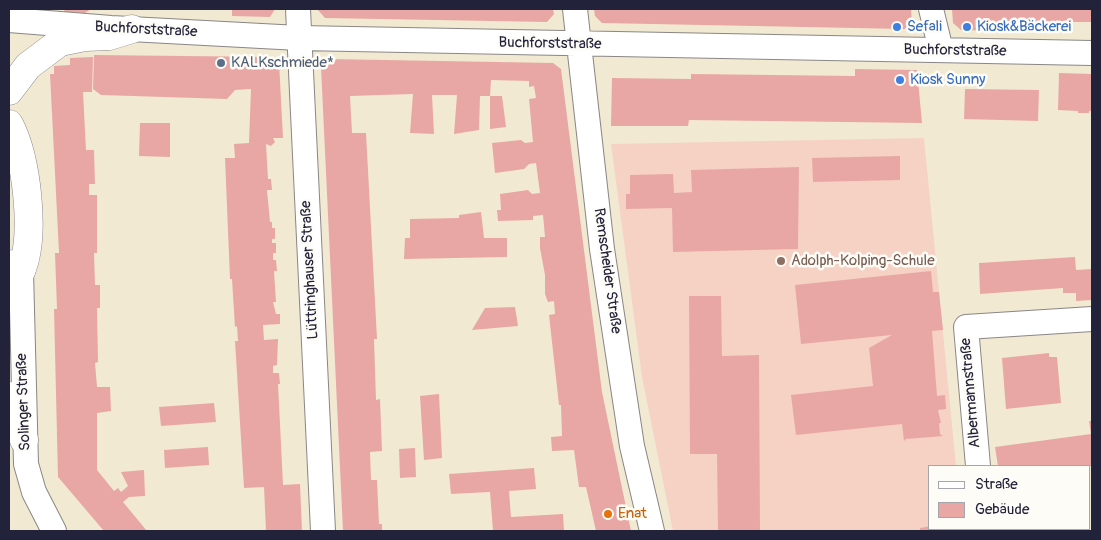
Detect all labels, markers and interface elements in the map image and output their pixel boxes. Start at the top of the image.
street label: Buchforststraße [94,18,198,42]
place label: Sefali [907,18,942,36]
place label: Kiosk&Bäckerei [977,18,1071,36]
marker: Sefali [891,21,903,33]
marker: Kiosk&Bäckerei [961,21,973,33]
street label: Buchforststraße [499,34,601,54]
street label: Buchforststraße [904,41,1006,61]
place label: KALKschmiede* [231,54,334,72]
marker: KALKschmiede* [215,57,227,69]
place label: Kiosk Sunny [910,71,985,89]
marker: Kiosk Sunny [894,74,906,86]
street label: Lüttringhauser Straße [297,200,323,340]
street label: Remscheider Straße [589,207,625,335]
place label: Adolph-Kolping-Schule [791,252,935,270]
marker: Adolph-Kolping-Schule [775,255,787,267]
street label: Albermannstraße [957,337,985,449]
street label: Solinger Straße [13,353,35,451]
legend [928,465,1091,530]
text: Straße [975,475,1018,494]
text: Gebäude [975,500,1029,519]
place label: Enat [618,505,647,523]
marker: Enat [602,508,614,520]

